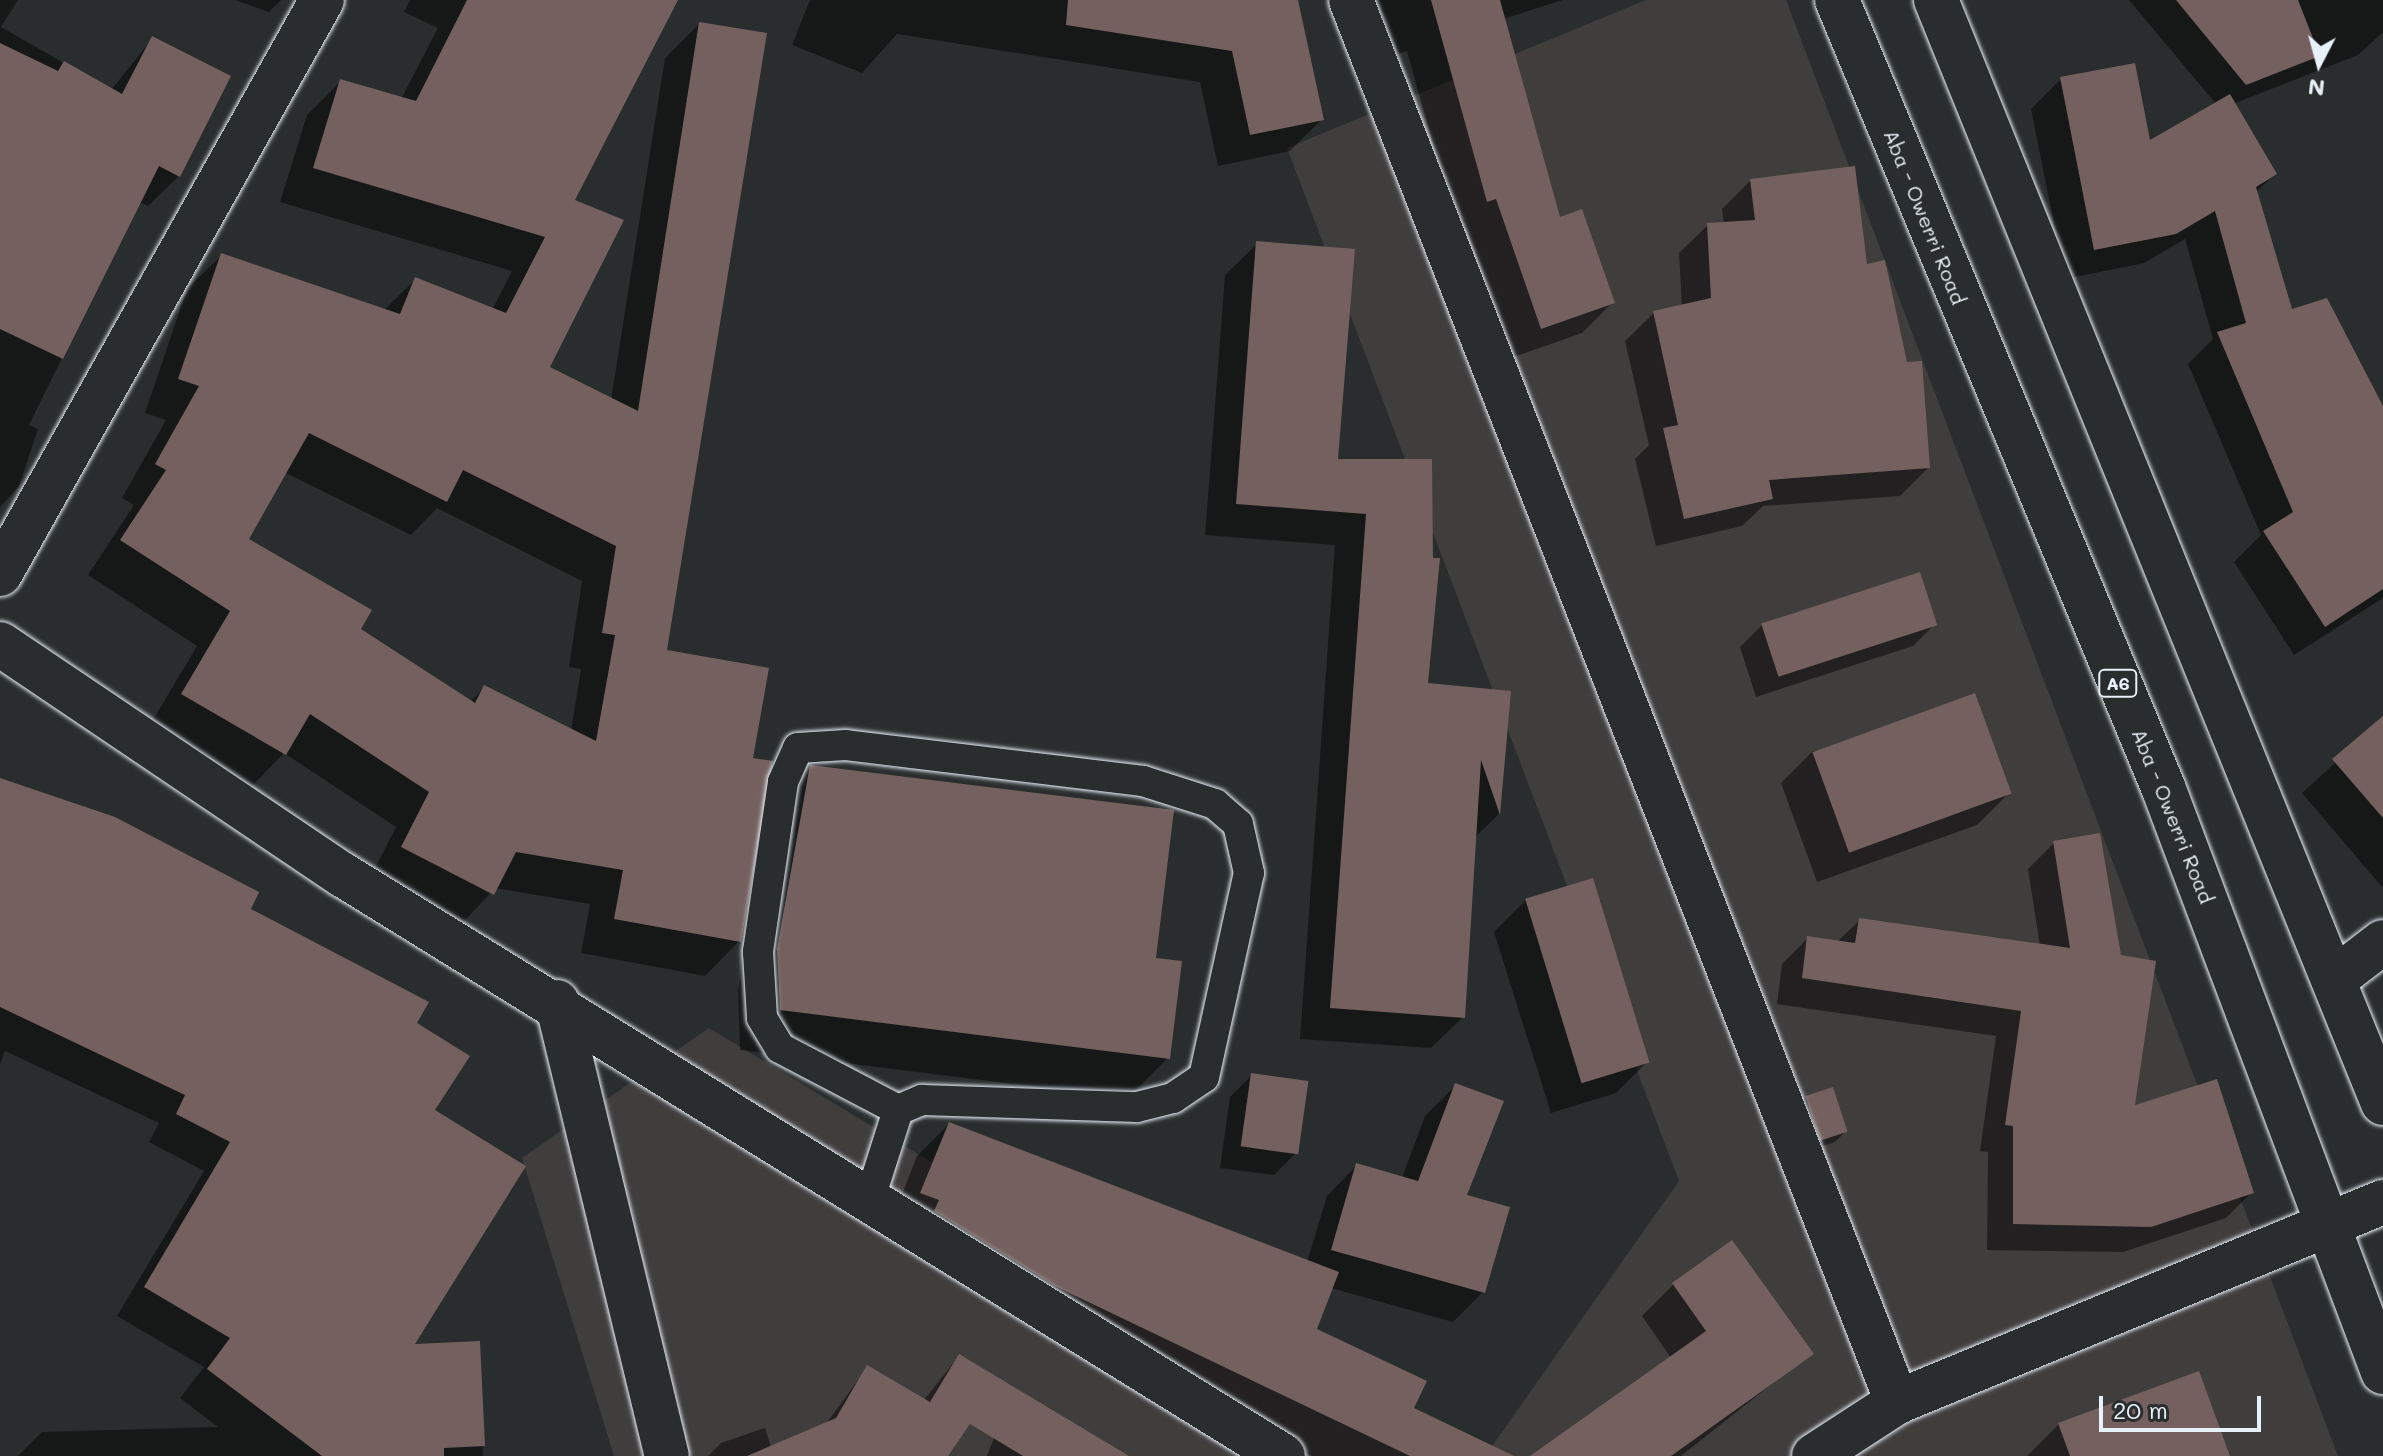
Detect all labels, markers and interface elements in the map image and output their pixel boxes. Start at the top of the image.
north arrow [2279,24,2359,104]
text: N [2307,73,2326,104]
street label: Aba - Owerri Road [1879,126,1971,308]
road number: A6 [2098,669,2138,697]
street label: Aba - Owerri Road [2127,725,2219,907]
scale bar [2103,1380,2265,1430]
text: 20 m [2113,1394,2168,1425]

